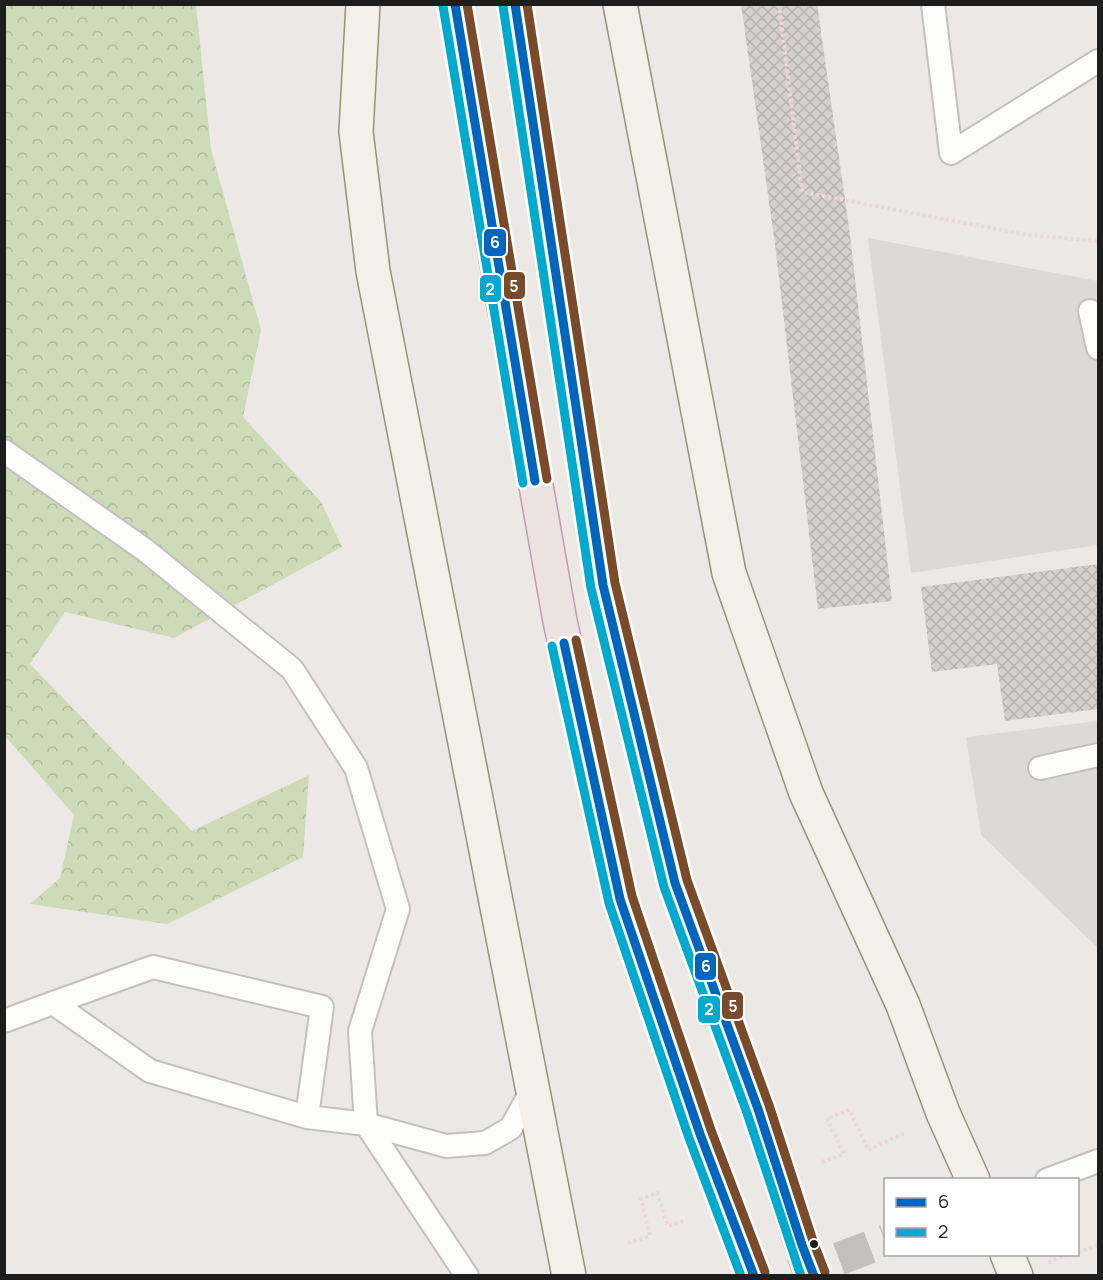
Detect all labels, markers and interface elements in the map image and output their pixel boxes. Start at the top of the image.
line badge: 6 [483,228,507,257]
text: 6 [490,231,500,253]
line badge: 5 [503,271,526,300]
line badge: 2 [479,274,502,303]
text: 5 [509,275,519,297]
text: 2 [485,278,495,300]
line badge: 6 [694,952,717,981]
text: 6 [701,955,711,977]
line badge: 5 [721,991,744,1020]
line badge: 2 [697,995,721,1024]
text: 5 [728,995,738,1017]
text: 2 [704,998,714,1020]
legend [884,1178,1079,1256]
text: 6 [938,1189,949,1213]
text: 2 [938,1219,948,1243]
unlabelled marker [808,1238,820,1250]

